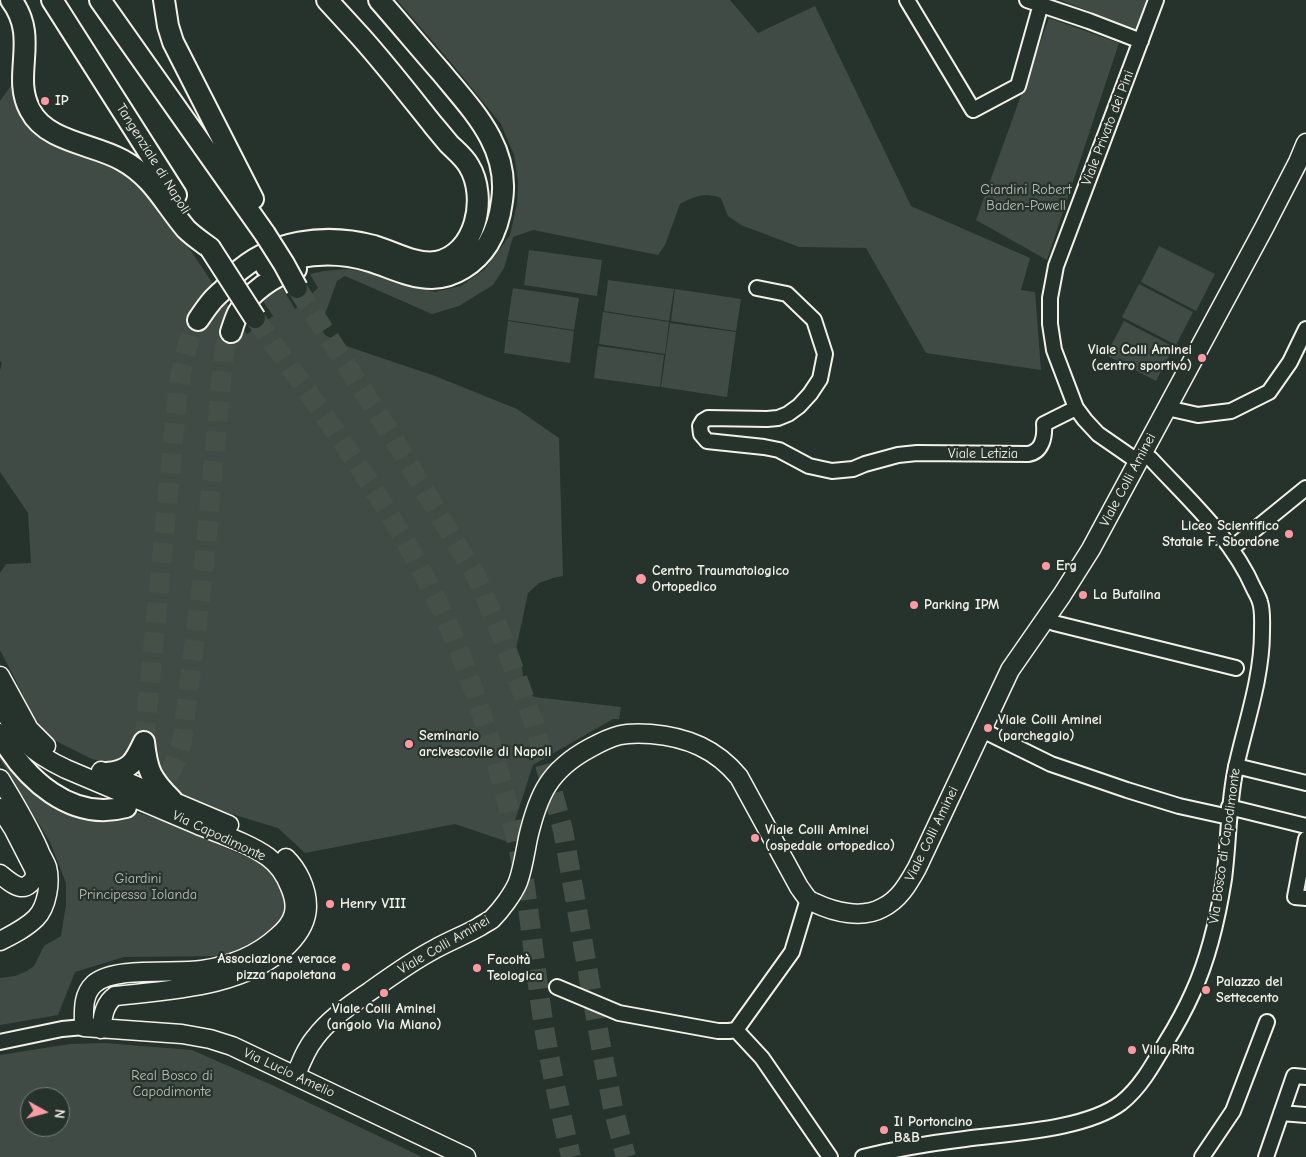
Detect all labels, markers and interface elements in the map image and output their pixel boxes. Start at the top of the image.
street label: Viale Privato dei Pini [1078,68,1138,188]
place label: IP [55,93,68,109]
marker: IP [39,95,51,107]
street label: Tangenziale di Napoli [112,101,194,217]
park label: Giardini Robert Baden-Powell [980,182,1072,214]
place label: Viale Colli Aminei (centro sportivo) [1088,342,1192,374]
marker: Viale Colli Aminei (centro sportivo) [1196,352,1208,364]
street label: Viale Colli Aminei [1096,430,1160,530]
street label: Viale Letizia [948,446,1018,462]
place label: Liceo Scientifico Statale F. Sbordone [1162,518,1279,550]
marker: Liceo Scientifico Statale F. Sbordone [1283,528,1295,540]
place label: Erg [1056,558,1077,574]
marker: Erg [1040,560,1052,572]
place label: Centro Traumatologico Ortopedico [652,563,789,596]
marker: Centro Traumatologico Ortopedico [634,572,648,586]
place label: La Bufalina [1093,587,1161,603]
marker: La Bufalina [1077,589,1089,601]
place label: Parking IPM [924,597,999,613]
marker: Parking IPM [908,599,920,611]
place label: Viale Colli Aminei (parcheggio) [998,712,1102,744]
marker: Viale Colli Aminei (parcheggio) [982,722,994,734]
place label: Seminario arcivescovile di Napoli [419,728,551,760]
marker: Seminario arcivescovile di Napoli [403,738,415,750]
street label: Via Bosco di Capodimonte [1206,767,1244,925]
street label: Viale Colli Aminei [902,784,962,884]
street label: Via Capodimonte [170,807,268,865]
place label: Viale Colli Aminei (ospedale ortopedico) [765,822,895,854]
marker: Viale Colli Aminei (ospedale ortopedico) [749,832,761,844]
park label: Giardini Principessa Iolanda [79,871,197,904]
place label: Henry VIII [340,896,406,912]
marker: Henry VIII [324,898,336,910]
street label: Viale Colli Aminei [395,912,493,978]
place label: Associazione verace pizza napoletana [218,951,336,984]
place label: Facoltà Teologica [487,952,543,984]
marker: Associazione verace pizza napoletana [340,961,352,973]
marker: Facoltà Teologica [471,962,483,974]
place label: Palazzo del Settecento [1216,974,1283,1006]
marker: Palazzo del Settecento [1200,984,1212,996]
marker: Viale Colli Aminei (angolo Via Miano) [378,987,390,999]
place label: Viale Colli Aminei (angolo Via Miano) [327,1001,441,1034]
place label: Villa Rita [1142,1042,1195,1058]
street label: Via Lucio Amelio [241,1044,337,1102]
marker: Villa Rita [1126,1044,1138,1056]
park label: Real Bosco di Capodimonte [131,1068,213,1100]
north arrow [20,1087,70,1137]
text: N [50,1108,68,1119]
place label: Il Portoncino B&B [894,1114,972,1146]
marker: Il Portoncino B&B [878,1124,890,1136]

